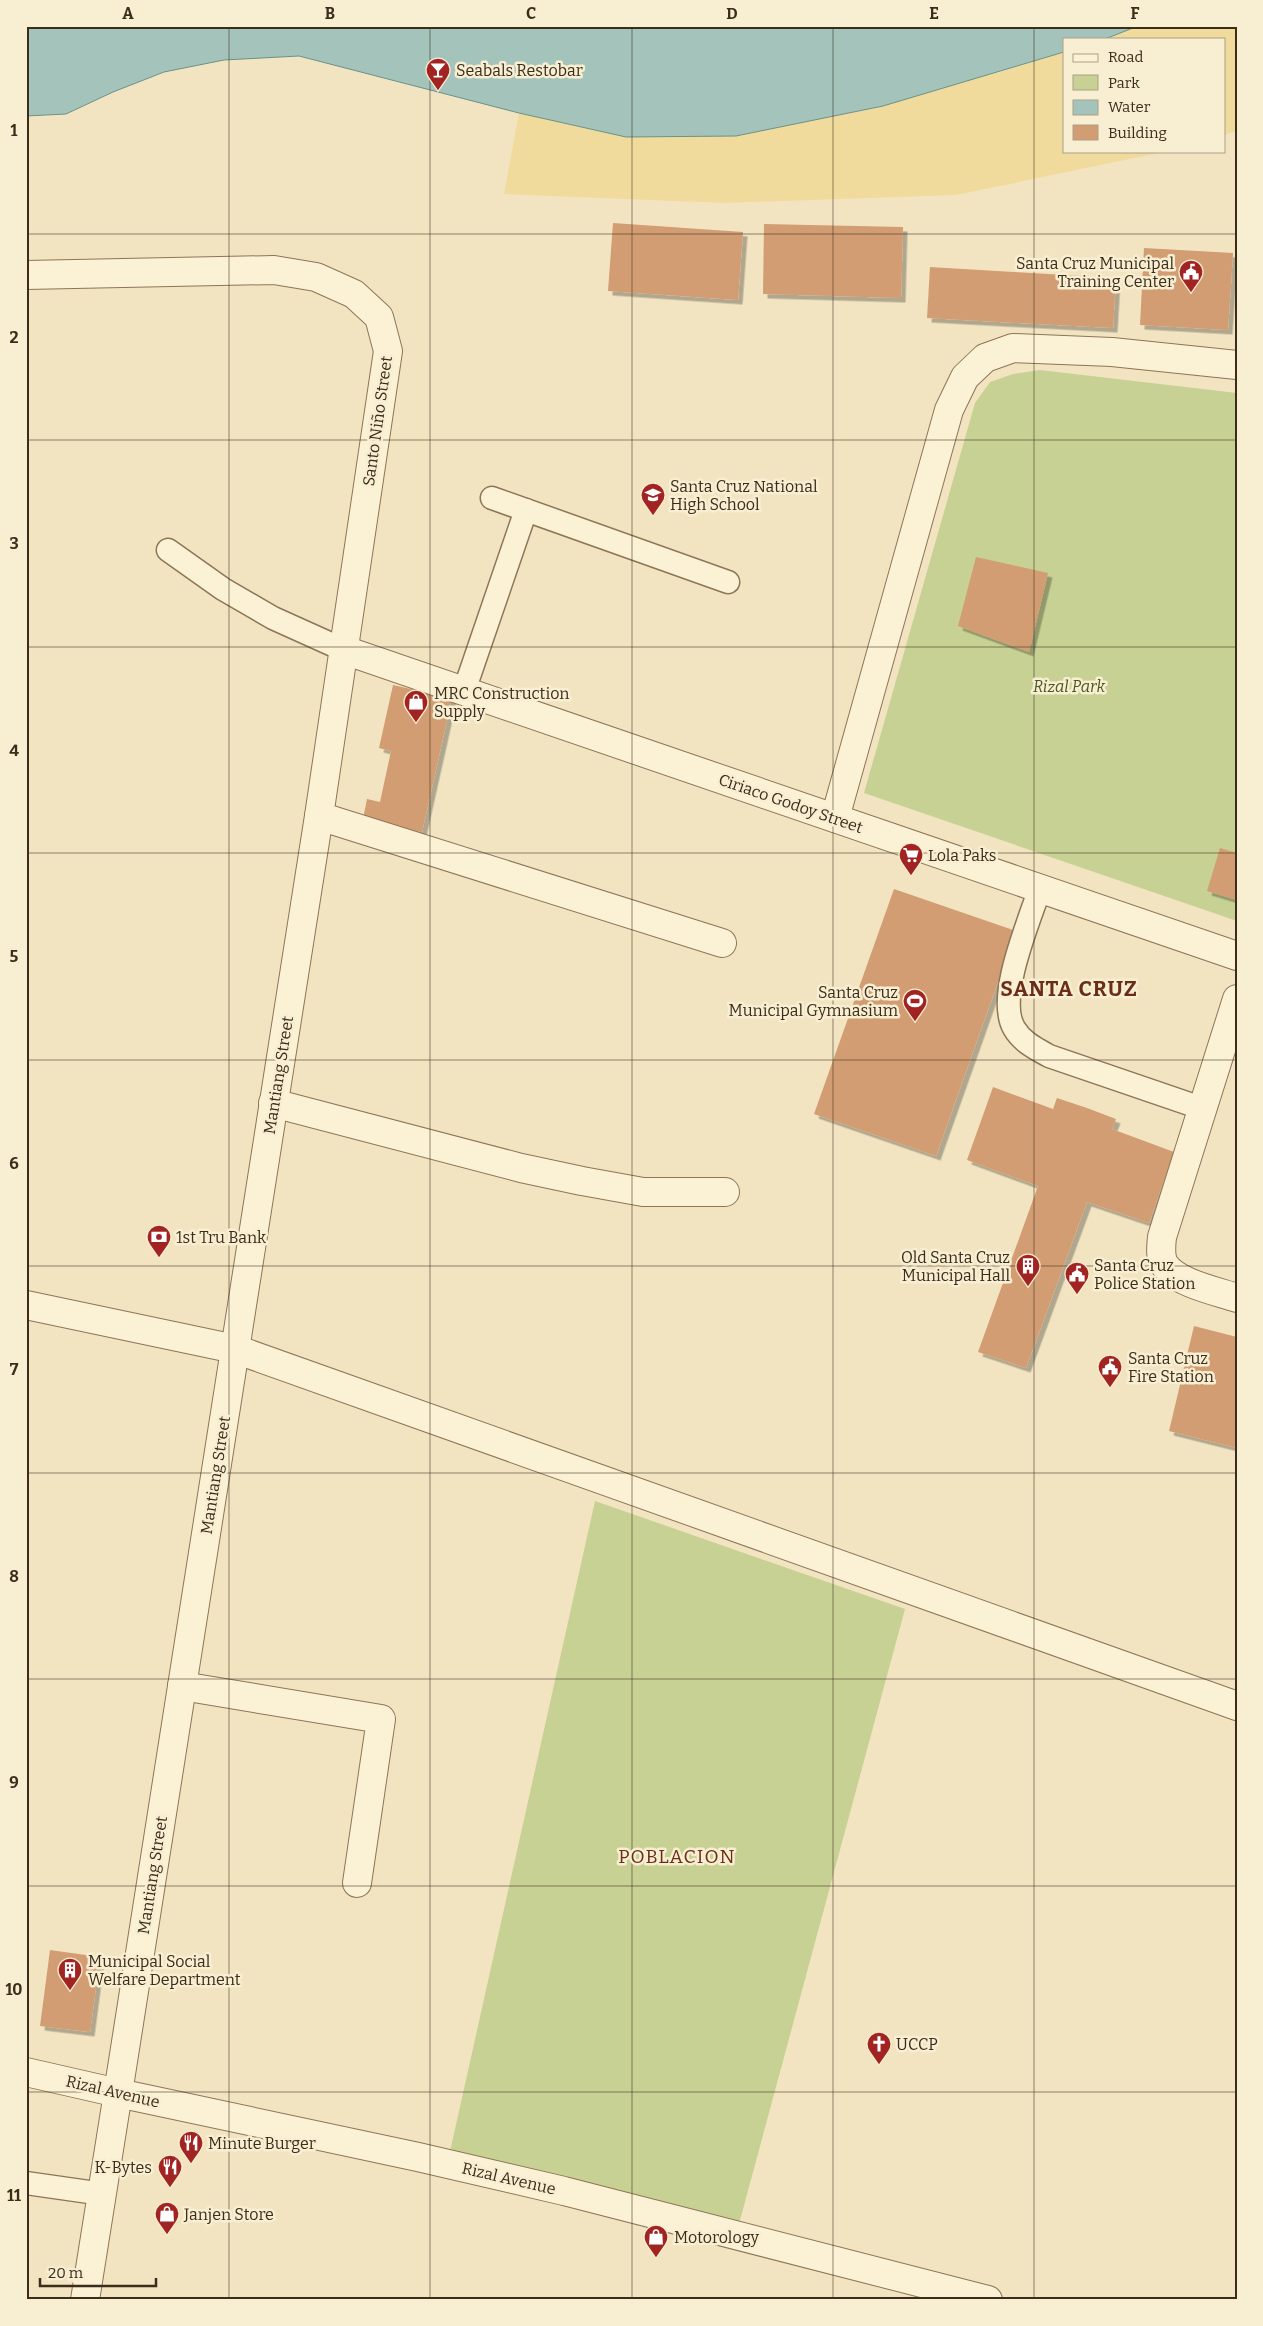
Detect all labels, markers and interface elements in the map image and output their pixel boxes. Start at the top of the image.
text: A [122,4,134,23]
text: B [325,4,335,23]
text: C [526,4,536,23]
text: D [726,4,738,23]
text: E [929,4,939,23]
text: F [1131,4,1140,23]
legend [1063,38,1226,152]
text: Road [1108,48,1143,66]
bar icon: Seabals Restobar [425,57,451,91]
place label: Seabals Restobar [456,61,583,80]
text: Park [1108,74,1140,92]
text: Water [1108,98,1151,116]
text: 1 [11,121,18,140]
text: Building [1108,124,1167,142]
place label: Santa Cruz Municipal Training Center [1016,254,1174,291]
public building icon: Santa Cruz Municipal Training Center [1178,259,1204,293]
text: 2 [9,328,19,347]
street label: Santo Niño Street [359,355,396,487]
place label: Santa Cruz National High School [670,477,818,514]
school or university icon: Santa Cruz National High School [640,482,666,516]
text: 3 [9,534,19,553]
park label: Rizal Park [1033,677,1105,696]
place label: MRC Construction Supply [434,684,570,721]
shop icon: MRC Construction Supply [403,689,429,723]
text: 4 [9,741,19,760]
street label: Ciriaco Godoy Street [716,770,866,837]
supermarket icon: Lola Paks [898,842,924,876]
place label: Lola Paks [928,846,996,865]
text: 5 [10,947,19,966]
district label: SANTA CRUZ [1000,976,1138,1002]
place label: Santa Cruz Municipal Gymnasium [728,983,898,1020]
sports icon: Santa Cruz Municipal Gymnasium [902,988,928,1022]
street label: Mantiang Street [260,1014,297,1136]
text: 6 [9,1154,19,1173]
bank icon: 1st Tru Bank [146,1224,172,1258]
place label: 1st Tru Bank [176,1228,266,1247]
place label: Old Santa Cruz Municipal Hall [901,1248,1010,1285]
building icon: Old Santa Cruz Municipal Hall [1015,1253,1041,1287]
place label: Santa Cruz Police Station [1094,1256,1195,1293]
public building icon: Santa Cruz Police Station [1064,1261,1090,1295]
place label: Santa Cruz Fire Station [1128,1349,1214,1386]
public building icon: Santa Cruz Fire Station [1097,1354,1123,1388]
text: 7 [10,1360,19,1379]
street label: Mantiang Street [197,1414,234,1536]
text: 8 [9,1567,19,1586]
text: 9 [9,1773,19,1792]
street label: Mantiang Street [134,1814,171,1936]
district label: POBLACION [618,1845,736,1868]
place label: Municipal Social Welfare Department [88,1952,241,1989]
building icon: Municipal Social Welfare Department [57,1957,83,1991]
text: 10 [5,1980,23,1999]
church icon: UCCP [866,2031,892,2065]
place label: UCCP [896,2035,938,2054]
street label: Rizal Avenue [64,2071,162,2111]
restaurant icon: Minute Burger [178,2130,204,2164]
place label: Minute Burger [208,2134,316,2153]
restaurant icon: K-Bytes [157,2154,183,2188]
place label: K-Bytes [94,2158,152,2177]
street label: Rizal Avenue [460,2158,558,2198]
text: 11 [7,2186,21,2205]
shop icon: Janjen Store [154,2201,180,2235]
place label: Janjen Store [183,2205,274,2224]
shop icon: Motorology [643,2224,669,2258]
place label: Motorology [674,2228,759,2247]
scale bar [40,2256,156,2288]
text: 20 m [48,2264,84,2282]

